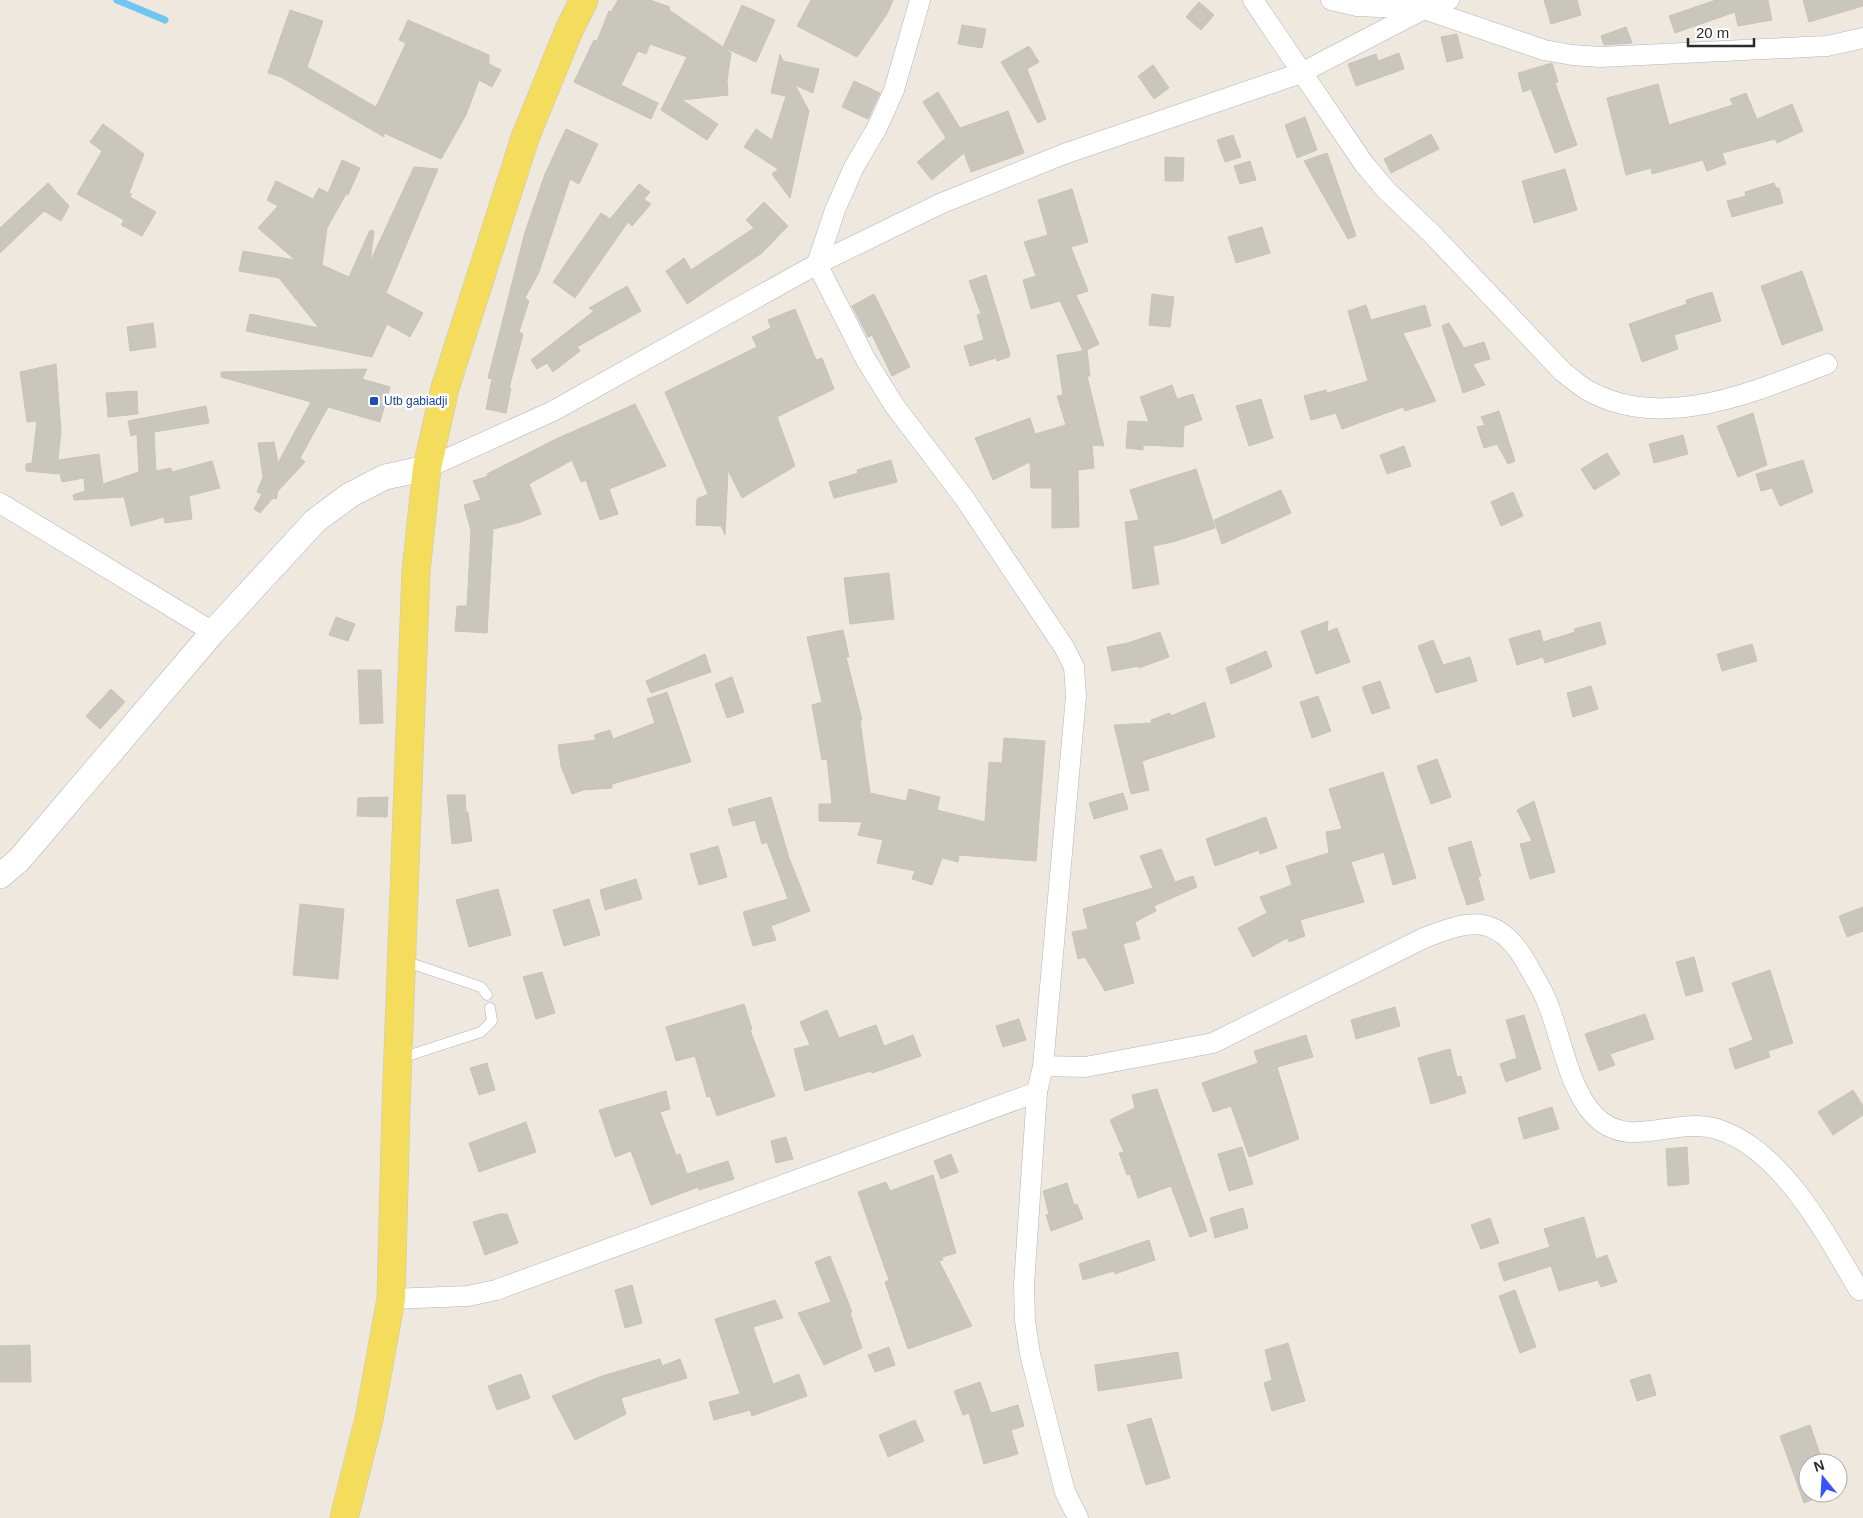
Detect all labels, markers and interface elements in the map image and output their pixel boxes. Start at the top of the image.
scale bar [1688,15,1754,47]
text: 20 m [1696,24,1729,41]
place label: Utb gabiadji [384,394,447,408]
marker: Utb gabiadji [368,395,380,407]
north arrow [1798,1453,1848,1503]
text: N [1812,1456,1826,1475]

